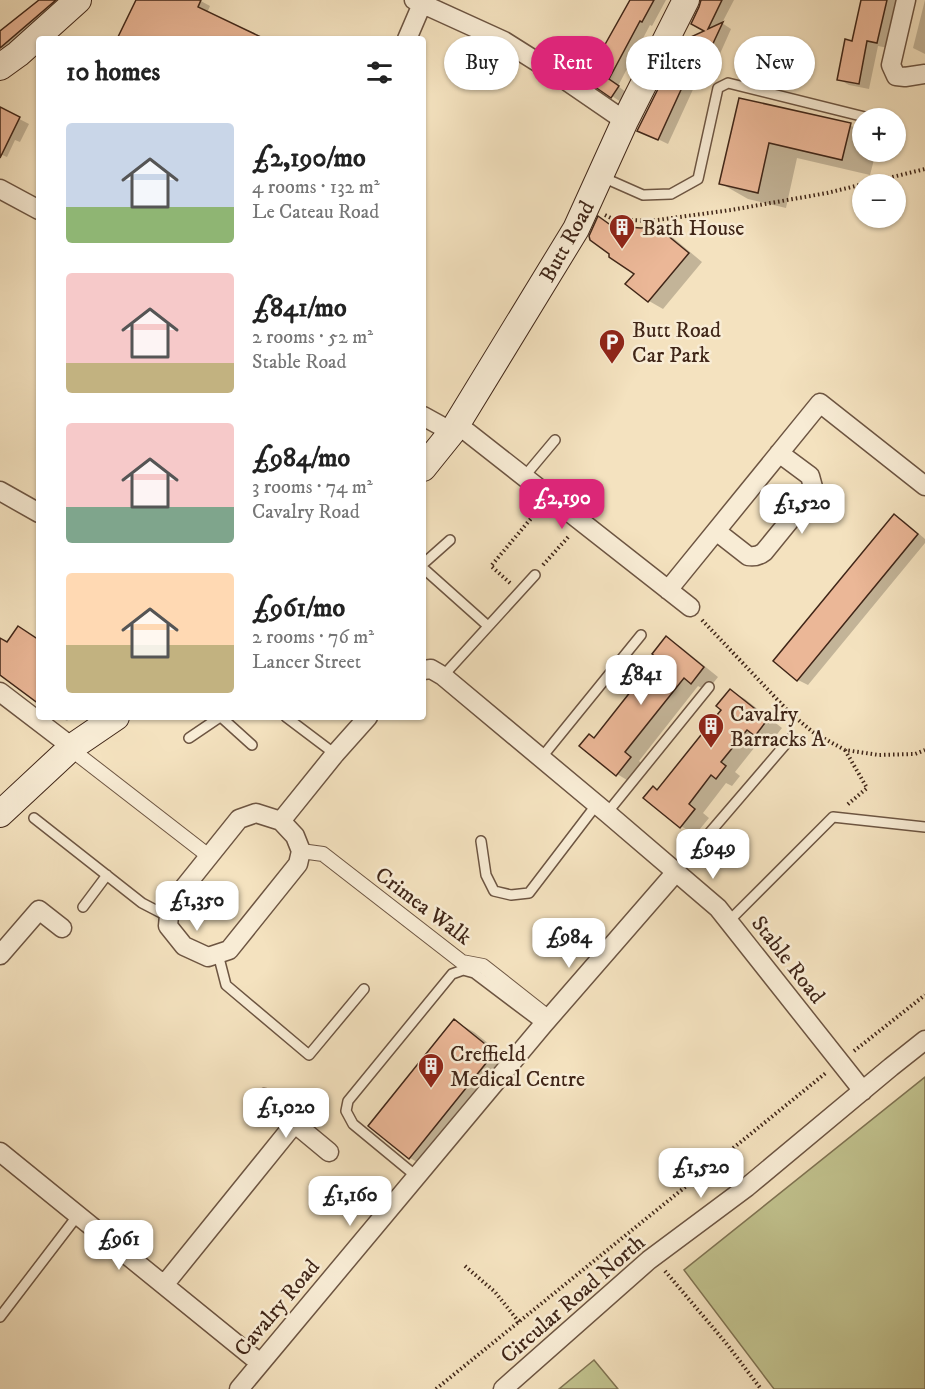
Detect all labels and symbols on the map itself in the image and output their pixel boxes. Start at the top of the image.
street label: Butt Road [534,196,601,287]
building icon: Bath House [607,212,637,250]
place label: Bath House [642,215,744,242]
place label: Butt Road Car Park [632,317,721,369]
parking icon: Butt Road Car Park [597,327,627,365]
pin: £2,190 [513,479,611,530]
pin: £1,520 [753,484,851,535]
pin: £841 [605,655,677,706]
place label: Cavalry Barracks A [730,701,826,753]
building icon: Cavalry Barracks A [696,711,726,749]
pin: £949 [677,829,749,880]
street label: Crimea Walk [370,861,477,951]
pin: £1,350 [148,881,246,932]
street label: Stable Road [745,911,830,1009]
pin: £984 [533,918,605,969]
place label: Creffield Medical Centre [450,1041,585,1093]
building icon: Creffield Medical Centre [416,1051,446,1089]
pin: £1,020 [237,1088,335,1139]
pin: £1,520 [652,1148,750,1199]
pin: £1,160 [301,1176,399,1227]
pin: £961 [83,1220,155,1271]
street label: Circular Road North [495,1229,651,1369]
street label: Cavalry Road [229,1254,326,1362]

